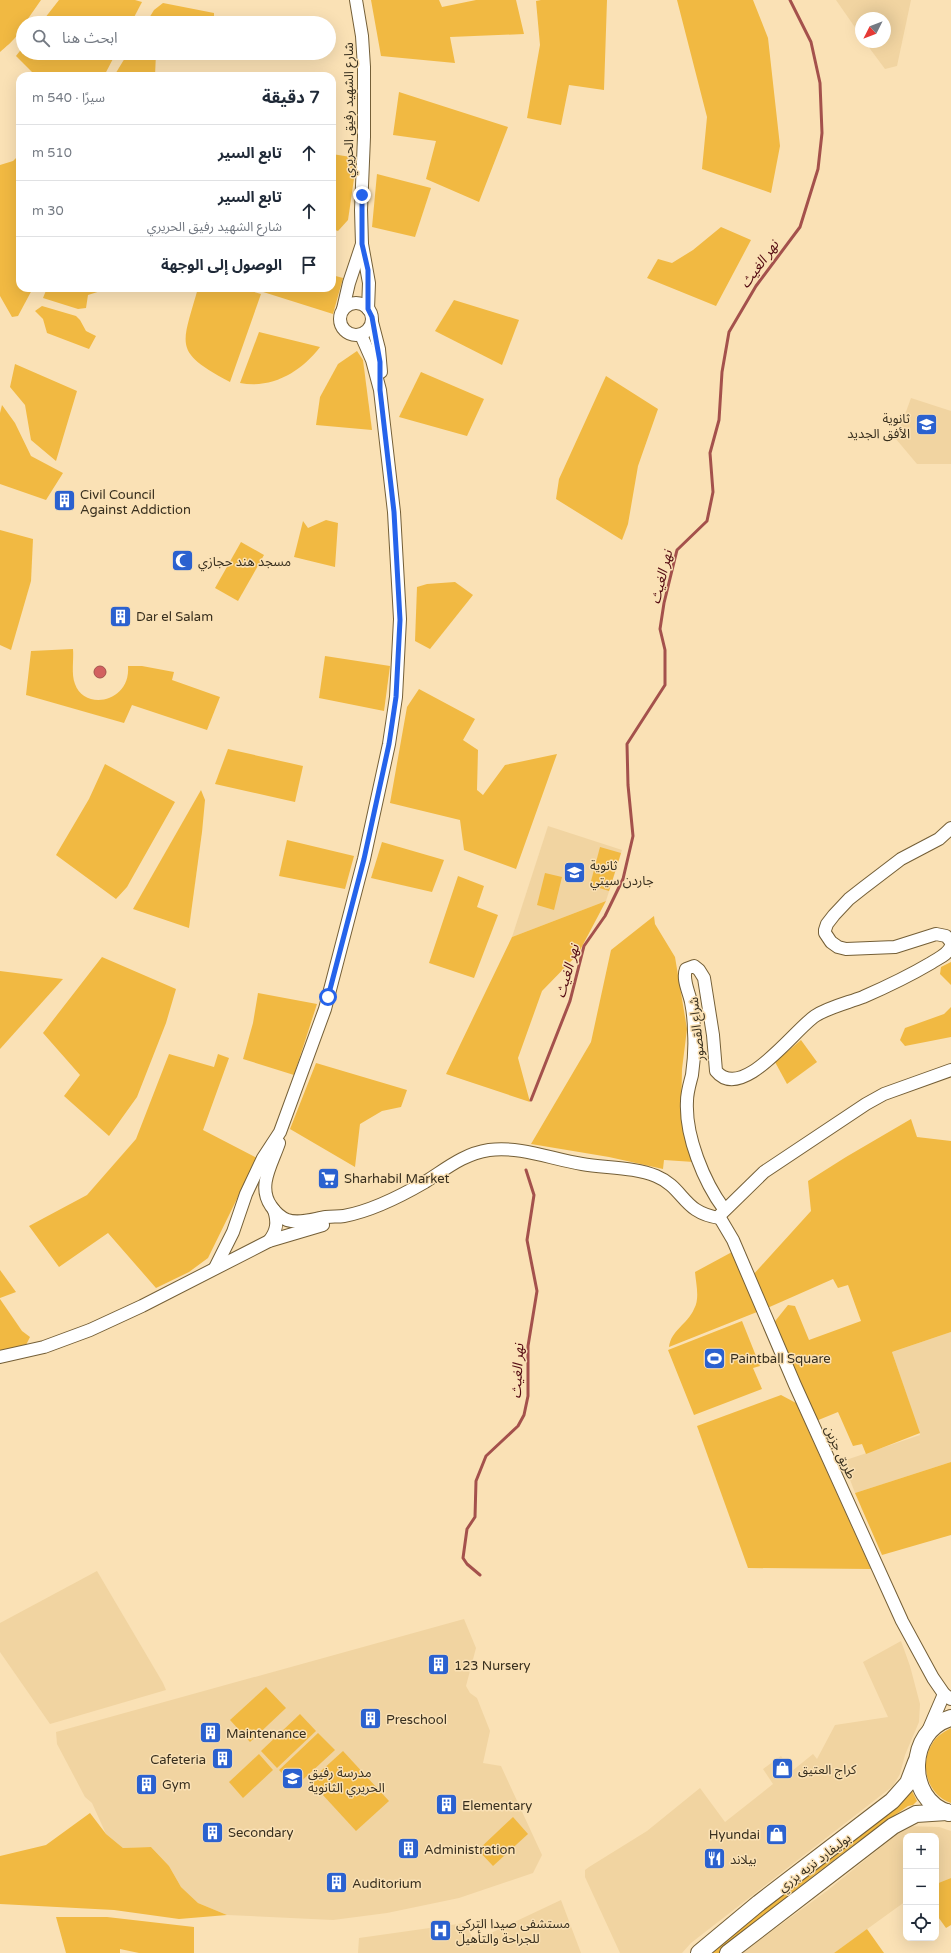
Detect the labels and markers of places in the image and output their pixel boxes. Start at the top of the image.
place label: ثانوية الأفق الجديد [847,411,910,442]
school or university icon: ثانوية الأفق الجديد [913,412,939,438]
place label: Civil Council Against Addiction [80,487,191,518]
building icon: Civil Council Against Addiction [51,488,77,514]
mosque icon: مسجد هند حجازي [169,548,195,574]
place label: مسجد هند حجازي [198,554,291,572]
building icon: Dar el Salam [108,603,134,629]
place label: Dar el Salam [136,609,213,625]
place label: ثانوية جاردن سيتي [590,858,654,891]
school or university icon: ثانوية جاردن سيتي [561,859,587,885]
supermarket icon: Sharhabil Market [315,1165,341,1191]
place label: Sharhabil Market [344,1171,450,1187]
sports icon: Paintball Square [701,1345,727,1371]
place label: Paintball Square [730,1351,831,1367]
building icon: 123 Nursery [425,1652,451,1678]
place label: 123 Nursery [454,1658,531,1674]
building icon: Preschool [358,1706,384,1732]
place label: Preschool [386,1712,447,1728]
building icon: Maintenance [197,1720,223,1746]
place label: Maintenance [226,1726,306,1742]
building icon: Cafeteria [209,1746,235,1772]
place label: Cafeteria [150,1752,206,1768]
shop icon: كراج العتيق [770,1756,796,1782]
place label: كراج العتيق [798,1762,857,1780]
place label: مدرسة رفيق الحريري الثانوية [308,1765,385,1798]
school or university icon: مدرسة رفيق الحريري الثانوية [279,1766,305,1792]
building icon: Gym [133,1771,159,1797]
place label: Gym [162,1777,191,1793]
building icon: Elementary [433,1792,459,1818]
place label: Elementary [462,1798,532,1814]
building icon: Secondary [199,1819,225,1845]
shop icon: Hyundai [763,1821,789,1847]
place label: Secondary [228,1825,294,1841]
place label: Hyundai [709,1827,760,1843]
building icon: Administration [396,1836,422,1862]
place label: Administration [424,1842,515,1858]
restaurant icon: بيلاند [701,1846,727,1872]
place label: بيلاند [730,1852,757,1868]
building icon: Auditorium [324,1870,350,1896]
place label: Auditorium [352,1876,422,1892]
place label: مستشفى صيدا التركي للجراحة والتأهيل [456,1916,570,1947]
hospital icon: مستشفى صيدا التركي للجراحة والتأهيل [427,1917,453,1943]

